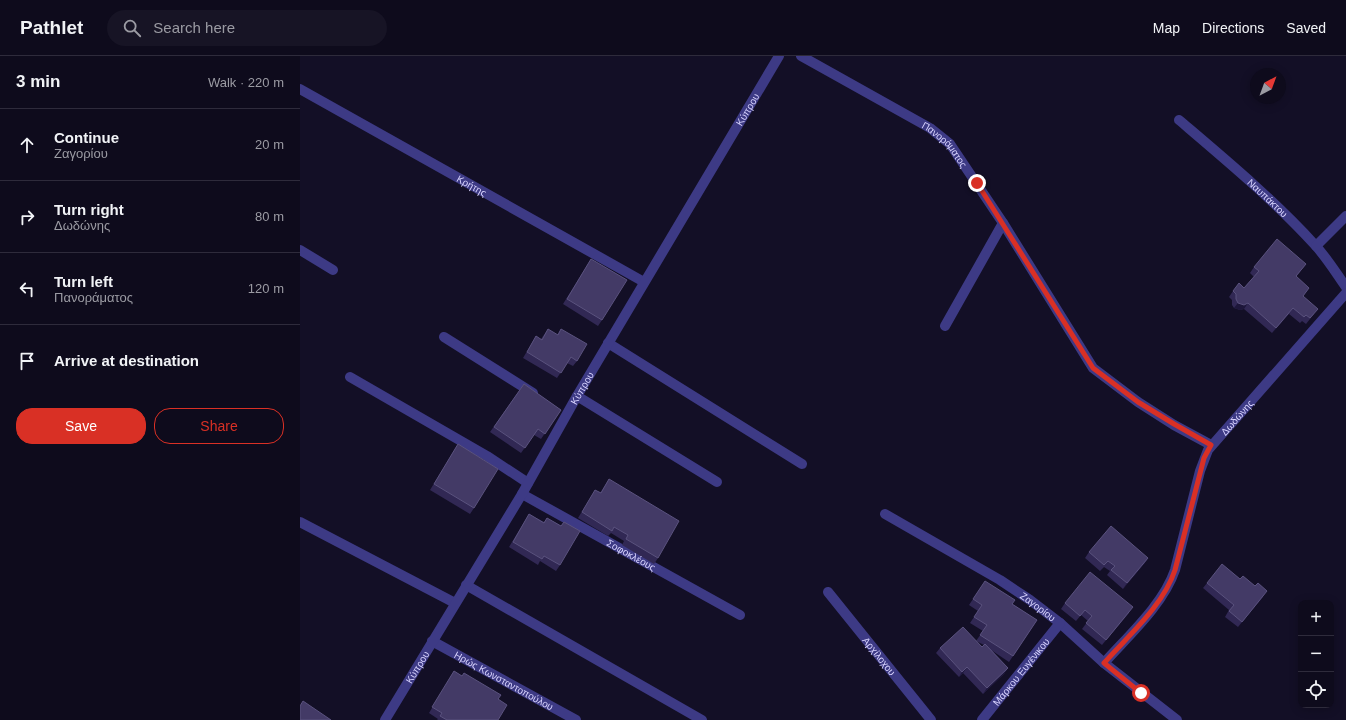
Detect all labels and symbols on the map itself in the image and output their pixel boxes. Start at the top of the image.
north arrow [1250,68,1286,104]
street label: Κύπρου [734,91,762,128]
street label: Πανοράματος [920,120,969,170]
street label: Κρήτης [455,173,488,199]
route end [968,174,986,192]
street label: Ναυπάκτου [1245,177,1290,220]
street label: Κύπρου [568,370,596,406]
street label: Δωδώνης [1219,398,1256,437]
street label: Σοφοκλέους [605,537,658,573]
street label: Ζαγορίου [1018,590,1058,624]
street label: Αρχίλοχου [860,635,898,678]
street label: Μάρκου Ευγένικου [991,636,1052,708]
street label: Κύπρου [404,649,432,685]
street label: Ηρώς Κωνσταντοπούλου [452,649,555,712]
route start [1132,684,1150,702]

